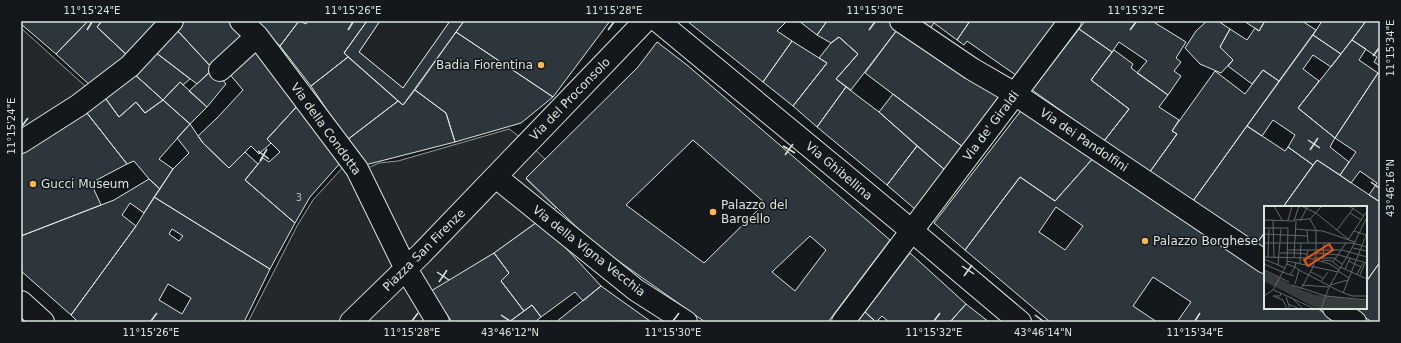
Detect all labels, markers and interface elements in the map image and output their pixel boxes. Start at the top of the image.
text: 11°15'24"E [64,5,120,16]
text: 11°15'26"E [325,5,381,16]
text: 11°15'28"E [586,5,642,16]
text: 11°15'30"E [847,5,903,16]
text: 11°15'32"E [1108,5,1164,16]
text: 11°15'34"E [1385,20,1396,76]
street label: Via del Proconsolo [527,55,613,143]
place label: Badia Fiorentina [436,58,533,72]
marker: Badia Fiorentina [536,60,546,70]
street label: Via della Condotta [288,80,364,178]
street label: Via de' Giraldi [960,88,1022,164]
text: 11°15'24"E [6,98,17,154]
street label: Via dei Pandolfini [1037,105,1131,175]
street label: Via Ghibellina [803,139,875,203]
text: 43°46'16"N [1385,159,1396,217]
place label: Gucci Museum [41,177,129,191]
marker: Gucci Museum [28,179,38,189]
house number: 3 [296,192,302,203]
place label: Palazzo del Bargello [721,198,788,226]
street label: Via della Vigna Vecchia [530,203,648,299]
street label: Piazza San Firenze [380,206,468,294]
inset map [1264,206,1367,309]
marker: Palazzo del Bargello [708,207,718,217]
place label: Palazzo Borghese [1153,234,1258,248]
marker: Palazzo Borghese [1140,236,1150,246]
text: 11°15'26"E [123,327,179,338]
text: 11°15'28"E [384,327,440,338]
text: 43°46'12"N [481,327,539,338]
text: 11°15'30"E [645,327,701,338]
text: 11°15'32"E [906,327,962,338]
text: 43°46'14"N [1014,327,1072,338]
text: 11°15'34"E [1167,327,1223,338]

